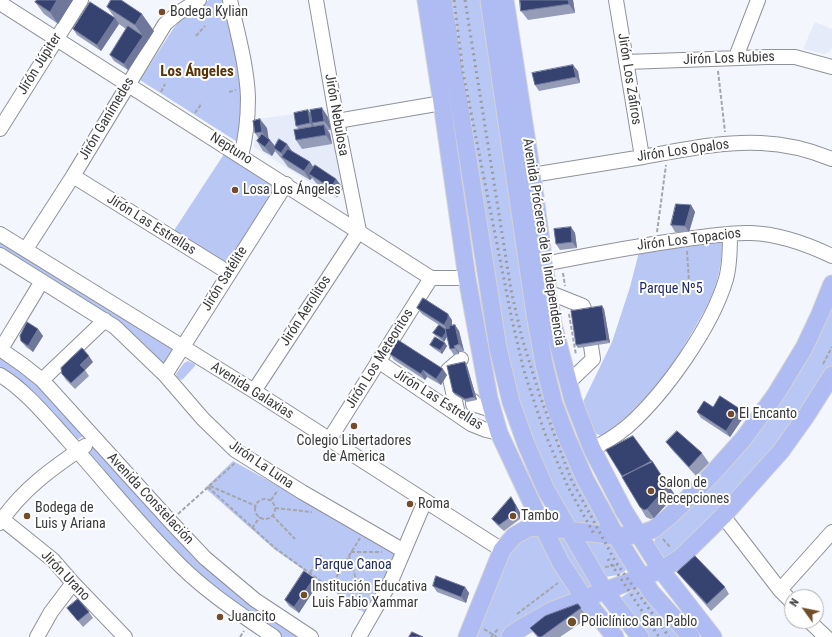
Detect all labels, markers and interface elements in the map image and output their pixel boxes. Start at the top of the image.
place label: Bodega Kylian [170,4,248,20]
marker: Bodega Kylian [157,7,167,17]
street label: Jirón Júpiter [14,30,66,98]
street label: Jirón Los Zafiros [613,32,645,126]
street label: Jirón Los Rubies [683,49,775,69]
district label: Los Ángeles [160,63,234,81]
street label: Jirón Nebulosa [320,72,352,158]
street label: Jirón Ganímedes [76,75,138,163]
street label: Neptuno [207,129,255,169]
street label: Jirón Los Opalos [636,136,730,166]
street label: Avenida Próceres de la Independencia [518,137,568,347]
place label: Losa Los Ángeles [243,182,341,198]
marker: Losa Los Ángeles [230,185,240,195]
street label: Jirón Las Estrellas [103,191,199,259]
street label: Jirón Los Topacios [636,225,742,255]
street label: Jirón Satélite [199,244,251,314]
street label: Jirón Aerolitos [277,273,335,349]
park label: Parque Nº5 [639,281,703,297]
street label: Jirón Los Meteoritos [343,306,417,412]
street label: Avenida Galaxias [208,359,296,423]
street label: Jirón Las Estrellas [390,366,486,434]
place label: El Encanto [739,406,797,422]
marker: El Encanto [726,409,736,419]
marker: Colegio Libertadores de America [349,421,359,431]
place label: Colegio Libertadores de America [297,433,411,466]
street label: Jirón La Luna [225,437,297,493]
street label: Avenida Constelación [103,450,197,548]
place label: Salon de Recepciones [659,475,729,508]
marker: Salon de Recepciones [646,486,656,496]
place label: Roma [418,496,450,512]
marker: Roma [405,499,415,509]
place label: Bodega de Luis y Ariana [35,500,106,532]
place label: Tambo [521,508,559,524]
marker: Bodega de Luis y Ariana [22,511,32,521]
marker: Tambo [508,511,518,521]
street label: Jirón Urano [37,547,93,605]
park label: Parque Canoa [314,557,392,573]
place label: Institución Educativa Luis Fabio Xammar [312,579,427,612]
north arrow [784,589,824,629]
marker: Institución Educativa Luis Fabio Xammar [299,590,309,600]
text: N [787,596,802,609]
place label: Juancito [228,609,276,625]
marker: Juancito [215,612,225,622]
place label: Policlínico San Pablo [581,614,697,630]
marker: Policlínico San Pablo [566,616,578,628]

